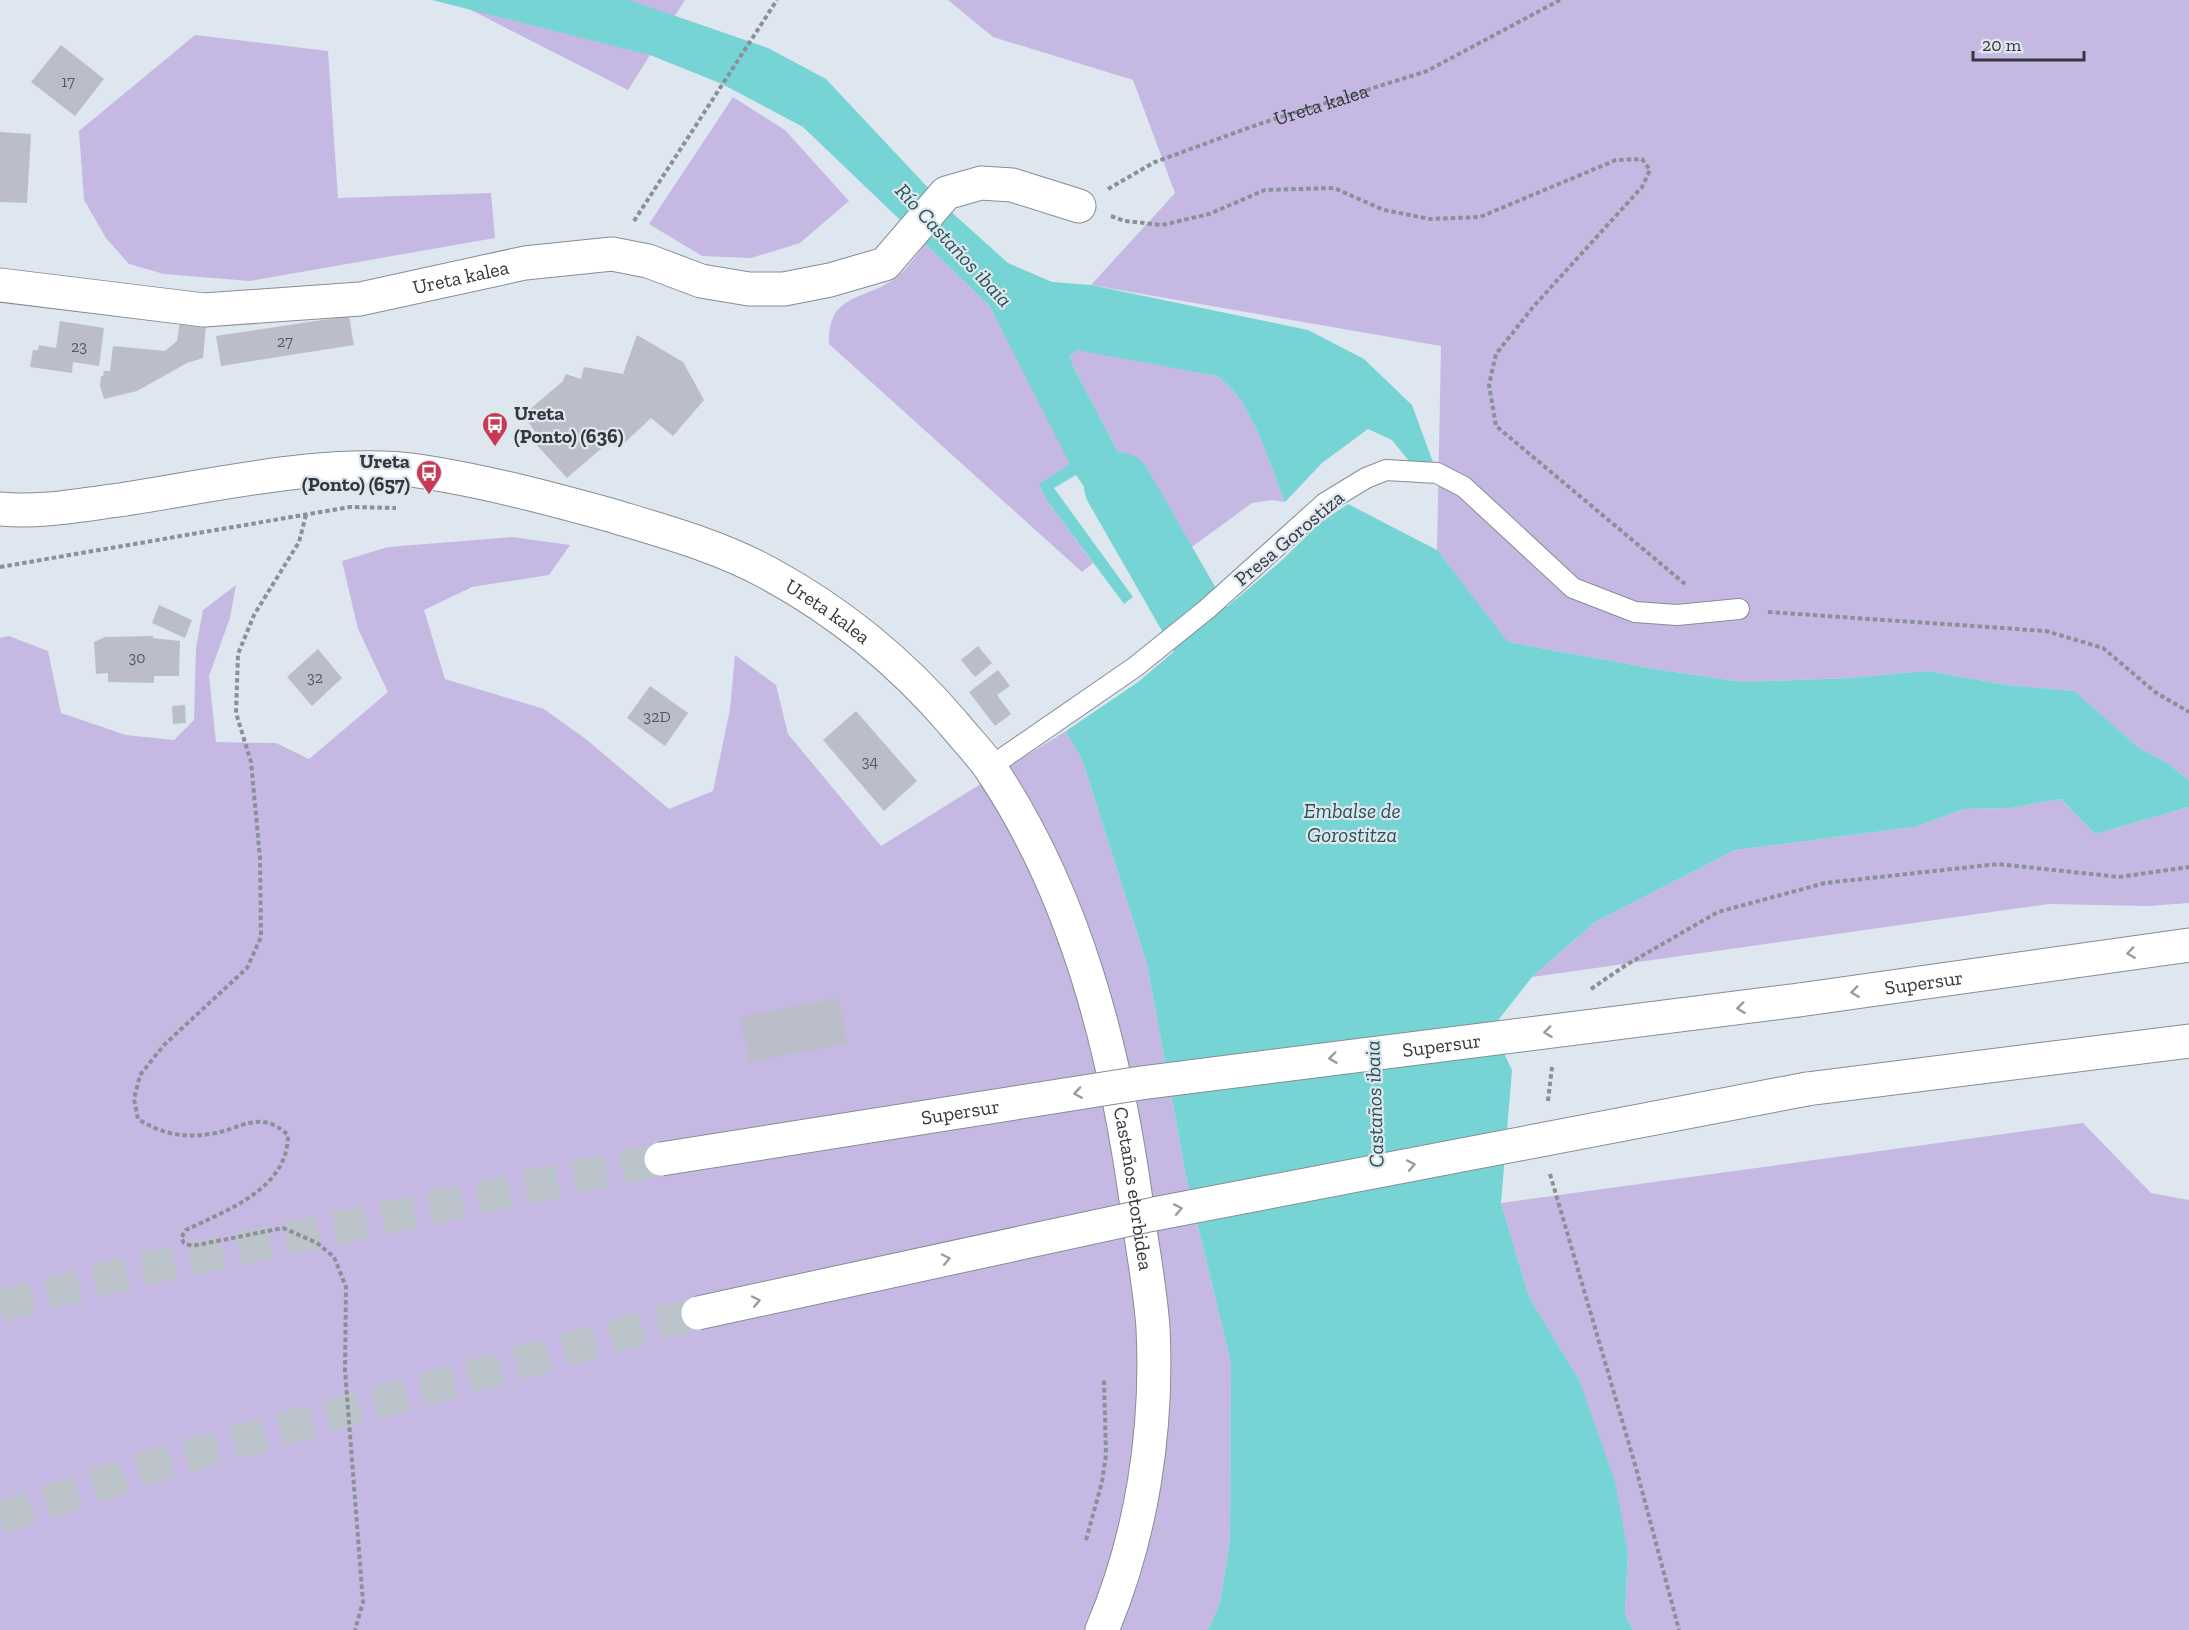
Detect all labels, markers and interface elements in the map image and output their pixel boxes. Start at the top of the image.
scale bar [1973,24,2084,62]
text: 20 m [1982,34,2022,56]
house number: 17 [61,72,75,91]
street label: Ureta kalea [1271,78,1372,131]
water label: Río Castaños ibaia [890,178,1018,312]
street label: Ureta kalea [410,255,511,299]
house number: 27 [277,332,293,351]
house number: 23 [71,337,87,356]
place label: Ureta (Ponto) (636) [514,401,624,448]
bus stop icon: Ureta (Ponto) (636) [480,410,510,448]
place label: Ureta (Ponto) (657) [302,449,410,496]
bus stop icon: Ureta (Ponto) (657) [414,458,444,496]
street label: Presa Gorostiza [1229,485,1349,591]
street label: Ureta kalea [781,574,876,649]
house number: 30 [128,648,146,667]
house number: 32 [307,668,323,687]
house number: 32D [643,707,671,726]
house number: 34 [862,752,879,771]
water label: Embalse de Gorostitza [1303,798,1401,847]
one-way arrow [2126,947,2136,959]
street label: Supersur [1883,965,1965,1000]
one-way arrow [1850,986,1859,998]
one-way arrow [1737,1001,1746,1013]
one-way arrow [1543,1025,1552,1037]
street label: Supersur [1401,1028,1482,1062]
water label: Castaños ibaia [1359,1040,1389,1168]
one-way arrow [1329,1052,1338,1064]
one-way arrow [1073,1086,1082,1098]
street label: Supersur [919,1094,1001,1130]
street label: Castaños etorbidea [1109,1105,1158,1272]
one-way arrow [1405,1159,1415,1172]
one-way arrow [1173,1203,1183,1216]
one-way arrow [941,1253,951,1266]
one-way arrow [750,1295,760,1308]

